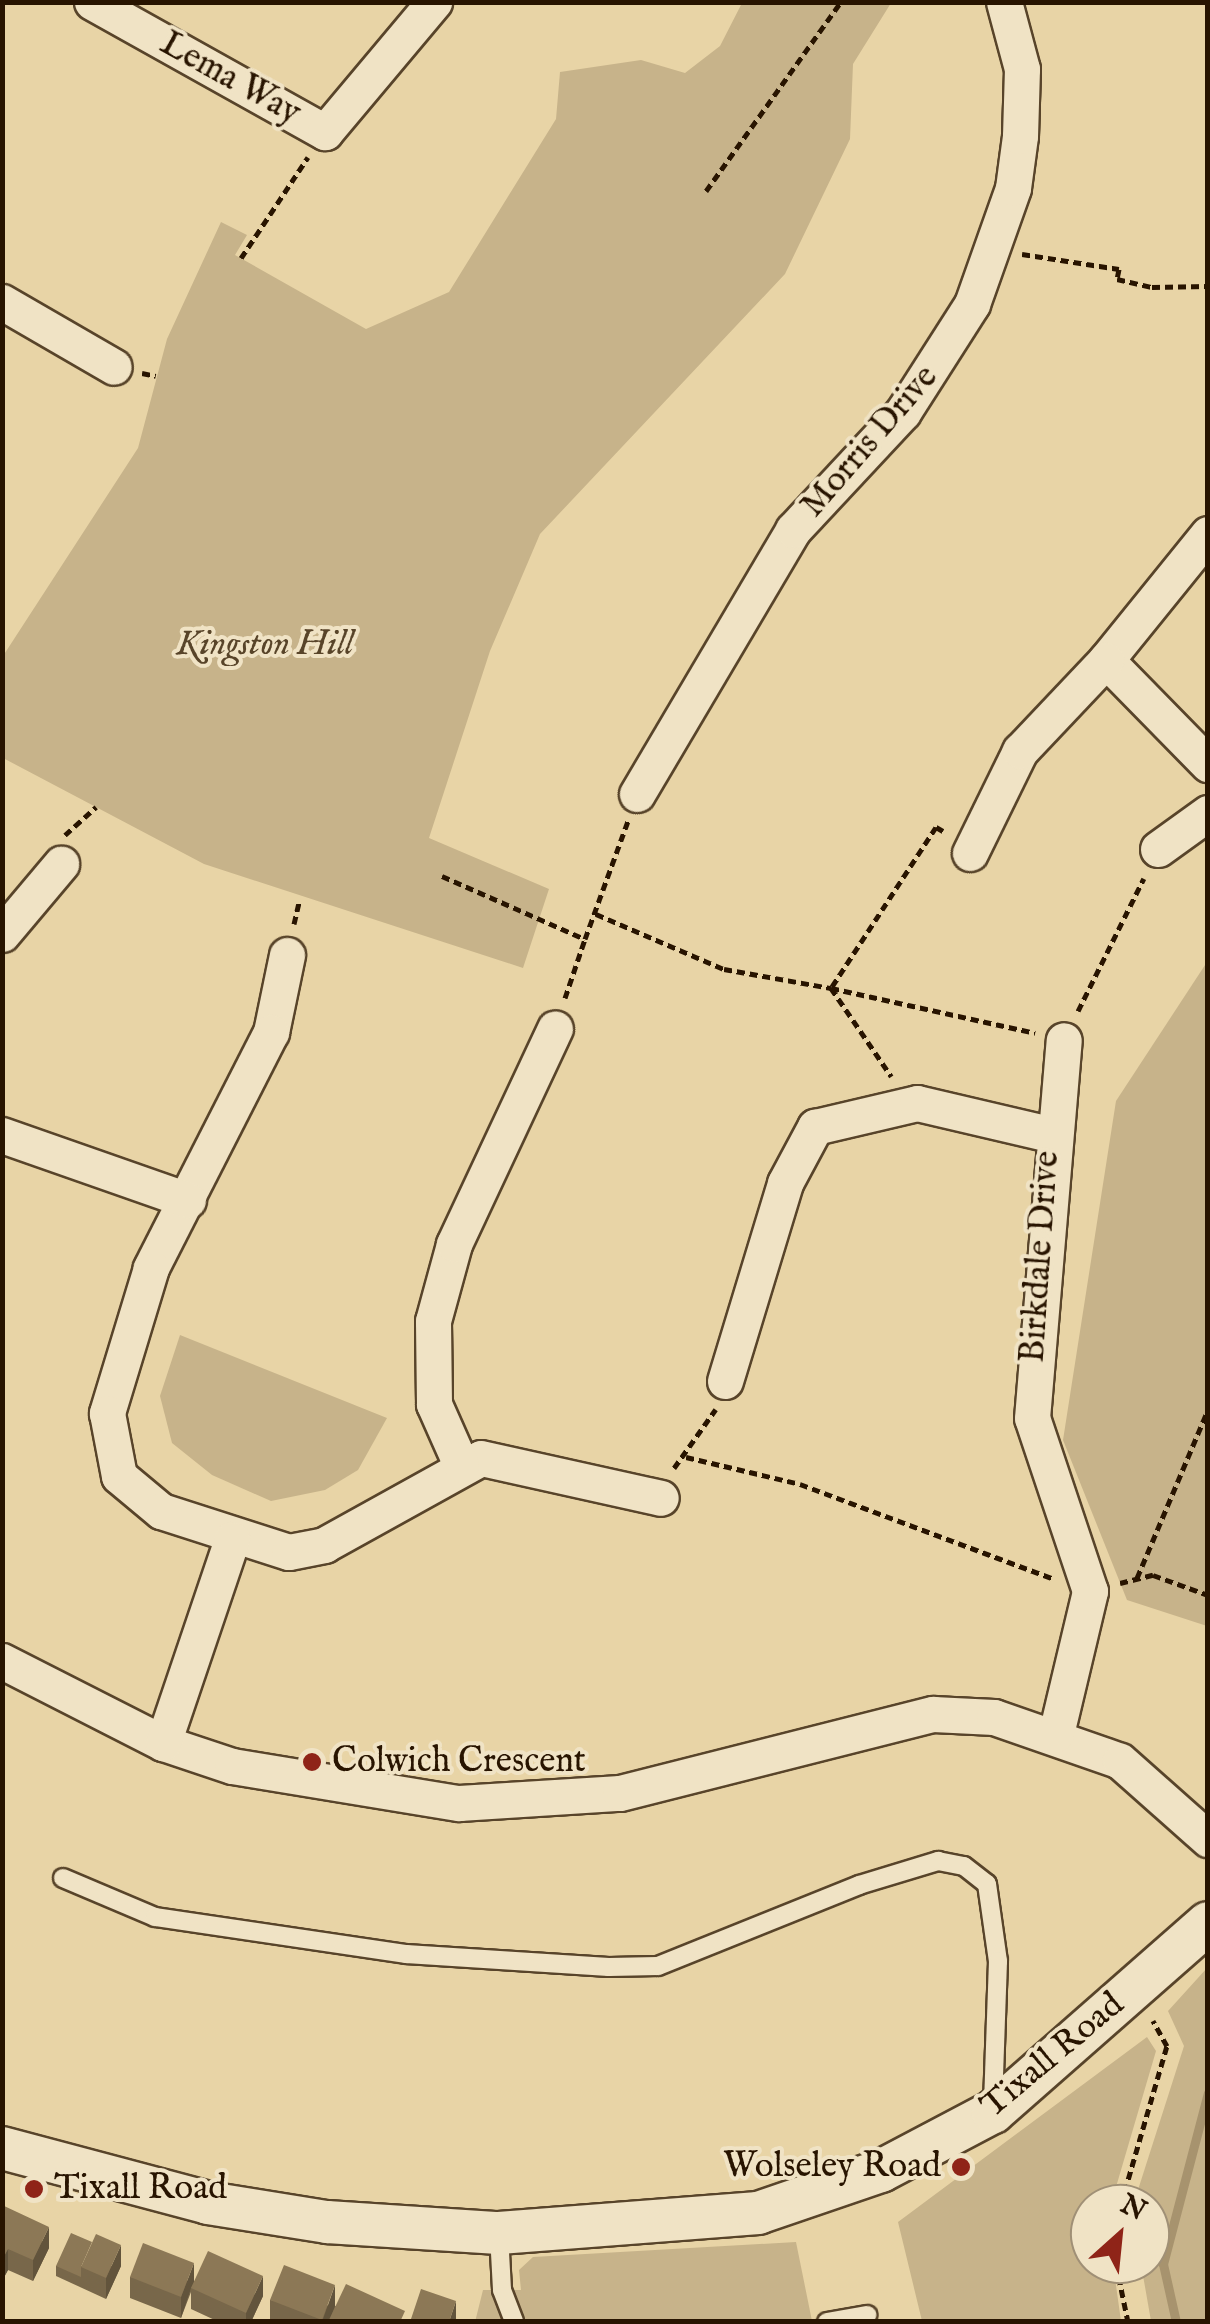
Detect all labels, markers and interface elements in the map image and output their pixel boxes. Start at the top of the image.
street label: Lema Way [152,23,308,135]
street label: Morris Drive [793,357,947,527]
park label: Kingston Hill [176,624,354,666]
street label: Birkdale Drive [1013,1150,1069,1364]
place label: Colwich Crescent [332,1741,586,1783]
marker: Colwich Crescent [301,1751,323,1773]
street label: Tixall Road [973,1984,1133,2128]
place label: Wolseley Road [723,2146,941,2188]
marker: Wolseley Road [950,2156,972,2178]
place label: Tixall Road [54,2168,227,2210]
marker: Tixall Road [23,2178,45,2200]
north arrow [1070,2184,1170,2284]
text: N [1114,2188,1152,2230]

